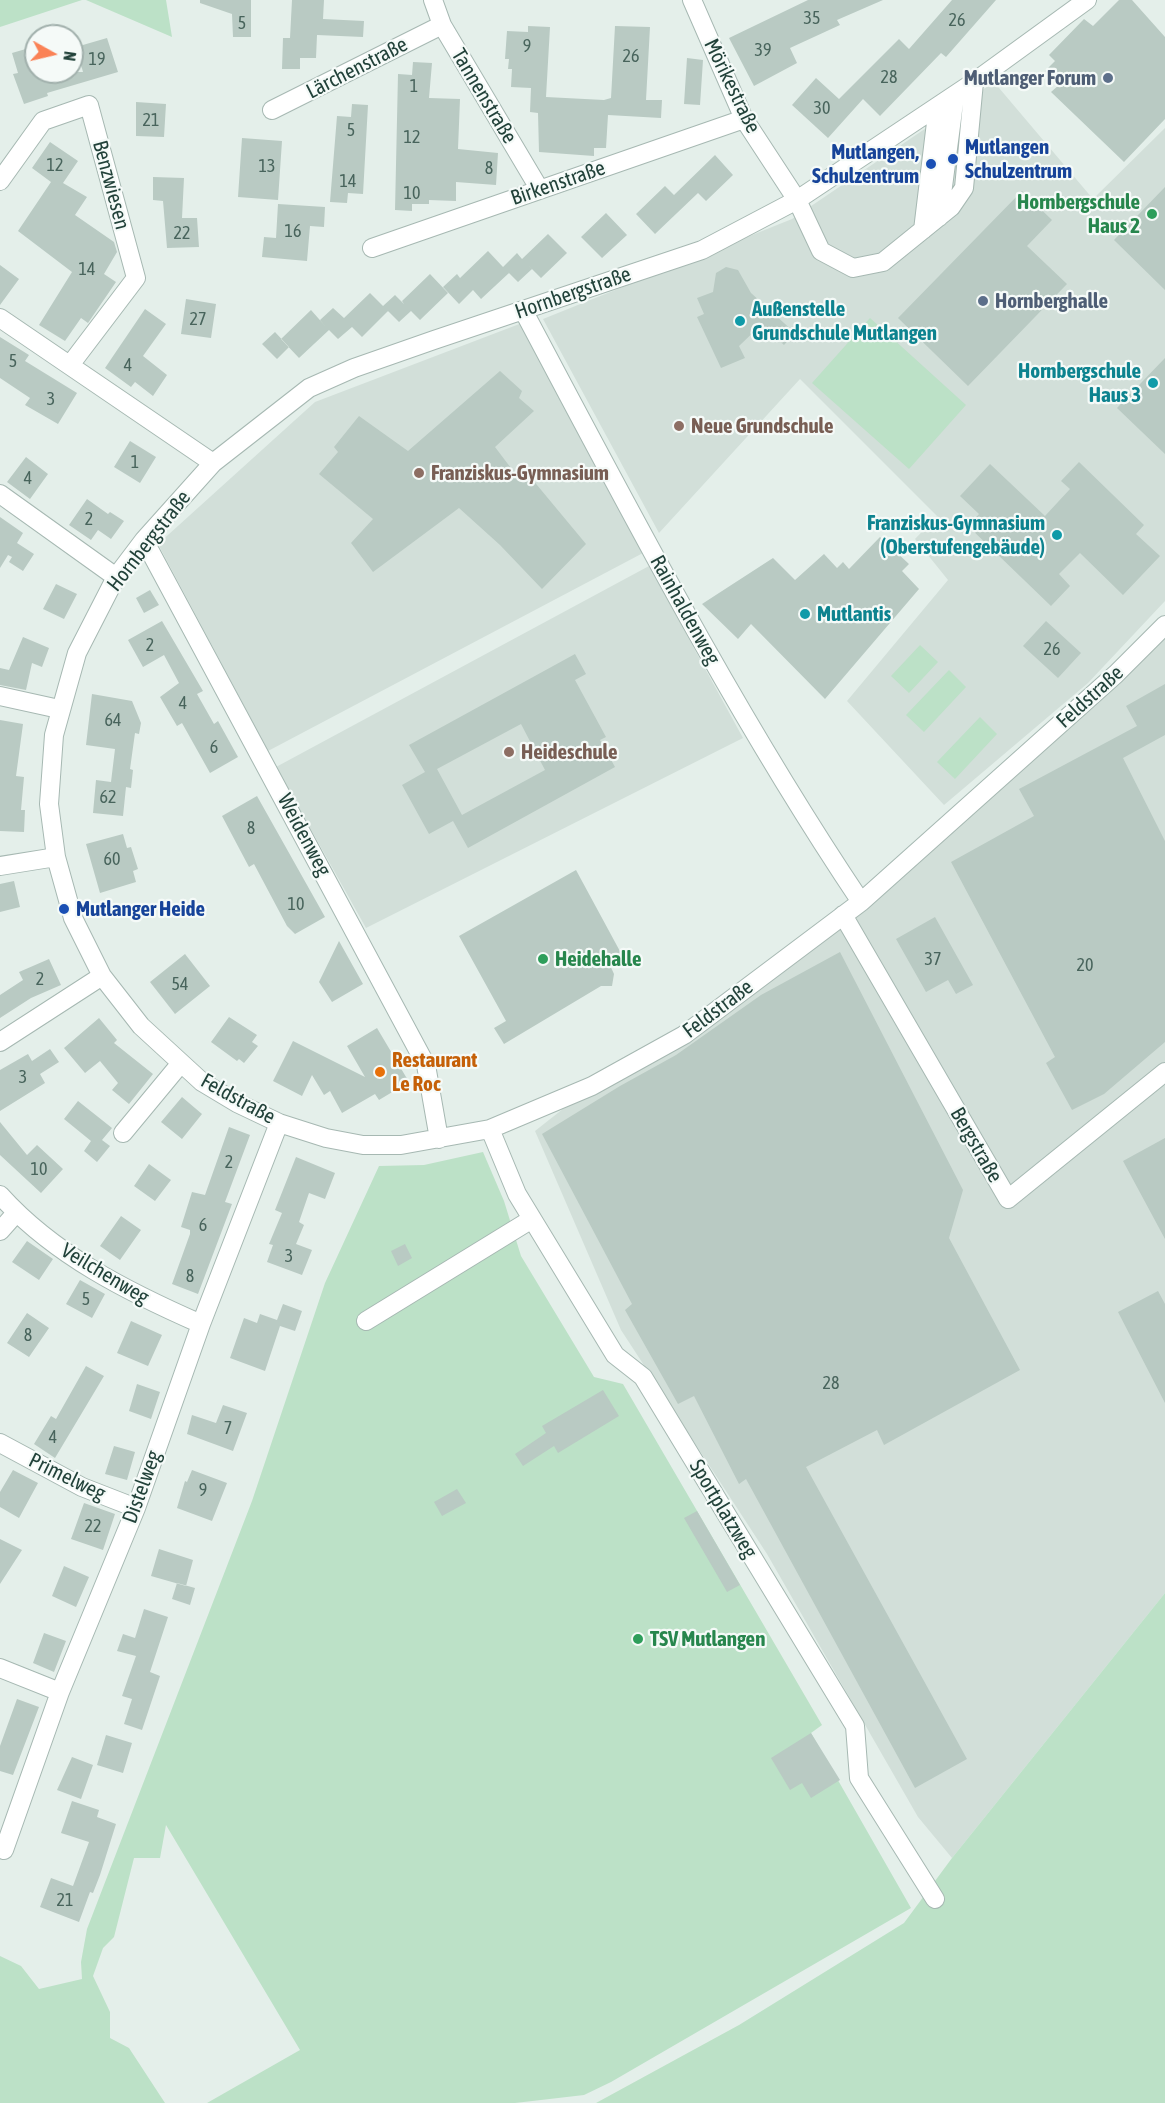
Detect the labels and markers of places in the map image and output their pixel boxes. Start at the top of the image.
place label: Mutlanger Forum [964,65,1096,91]
marker: Mutlanger Forum [1101,71,1115,85]
place label: Mutlangen Schulzentrum [965,134,1072,184]
place label: Mutlangen, Schulzentrum [812,139,919,189]
marker: Mutlangen Schulzentrum [946,152,960,166]
marker: Mutlangen, Schulzentrum [924,157,938,171]
place label: Hornbergschule Haus 2 [1017,189,1140,239]
marker: Hornbergschule Haus 2 [1145,207,1159,221]
place label: Hornberghalle [995,288,1108,314]
marker: Hornberghalle [976,294,990,308]
place label: Außenstelle Grundschule Mutlangen [752,296,937,346]
marker: Außenstelle Grundschule Mutlangen [733,314,747,328]
place label: Hornbergschule Haus 3 [1018,358,1141,408]
marker: Hornbergschule Haus 3 [1146,376,1160,390]
place label: Neue Grundschule [691,413,833,439]
marker: Neue Grundschule [672,419,686,433]
place label: Franziskus-Gymnasium [431,460,609,486]
marker: Franziskus-Gymnasium [412,466,426,480]
place label: Franziskus-Gymnasium (Oberstufengebäude) [867,510,1045,560]
marker: Franziskus-Gymnasium (Oberstufengebäude) [1050,528,1064,542]
place label: Mutlantis [817,601,891,627]
marker: Mutlantis [798,607,812,621]
place label: Heideschule [521,739,617,765]
marker: Heideschule [502,745,516,759]
place label: Mutlanger Heide [76,896,205,922]
marker: Mutlanger Heide [57,902,71,916]
place label: Heidehalle [555,946,641,972]
marker: Heidehalle [536,952,550,966]
place label: Restaurant Le Roc [392,1047,477,1097]
marker: Restaurant Le Roc [373,1065,387,1079]
place label: TSV Mutlangen [650,1626,765,1652]
marker: TSV Mutlangen [631,1632,645,1646]

